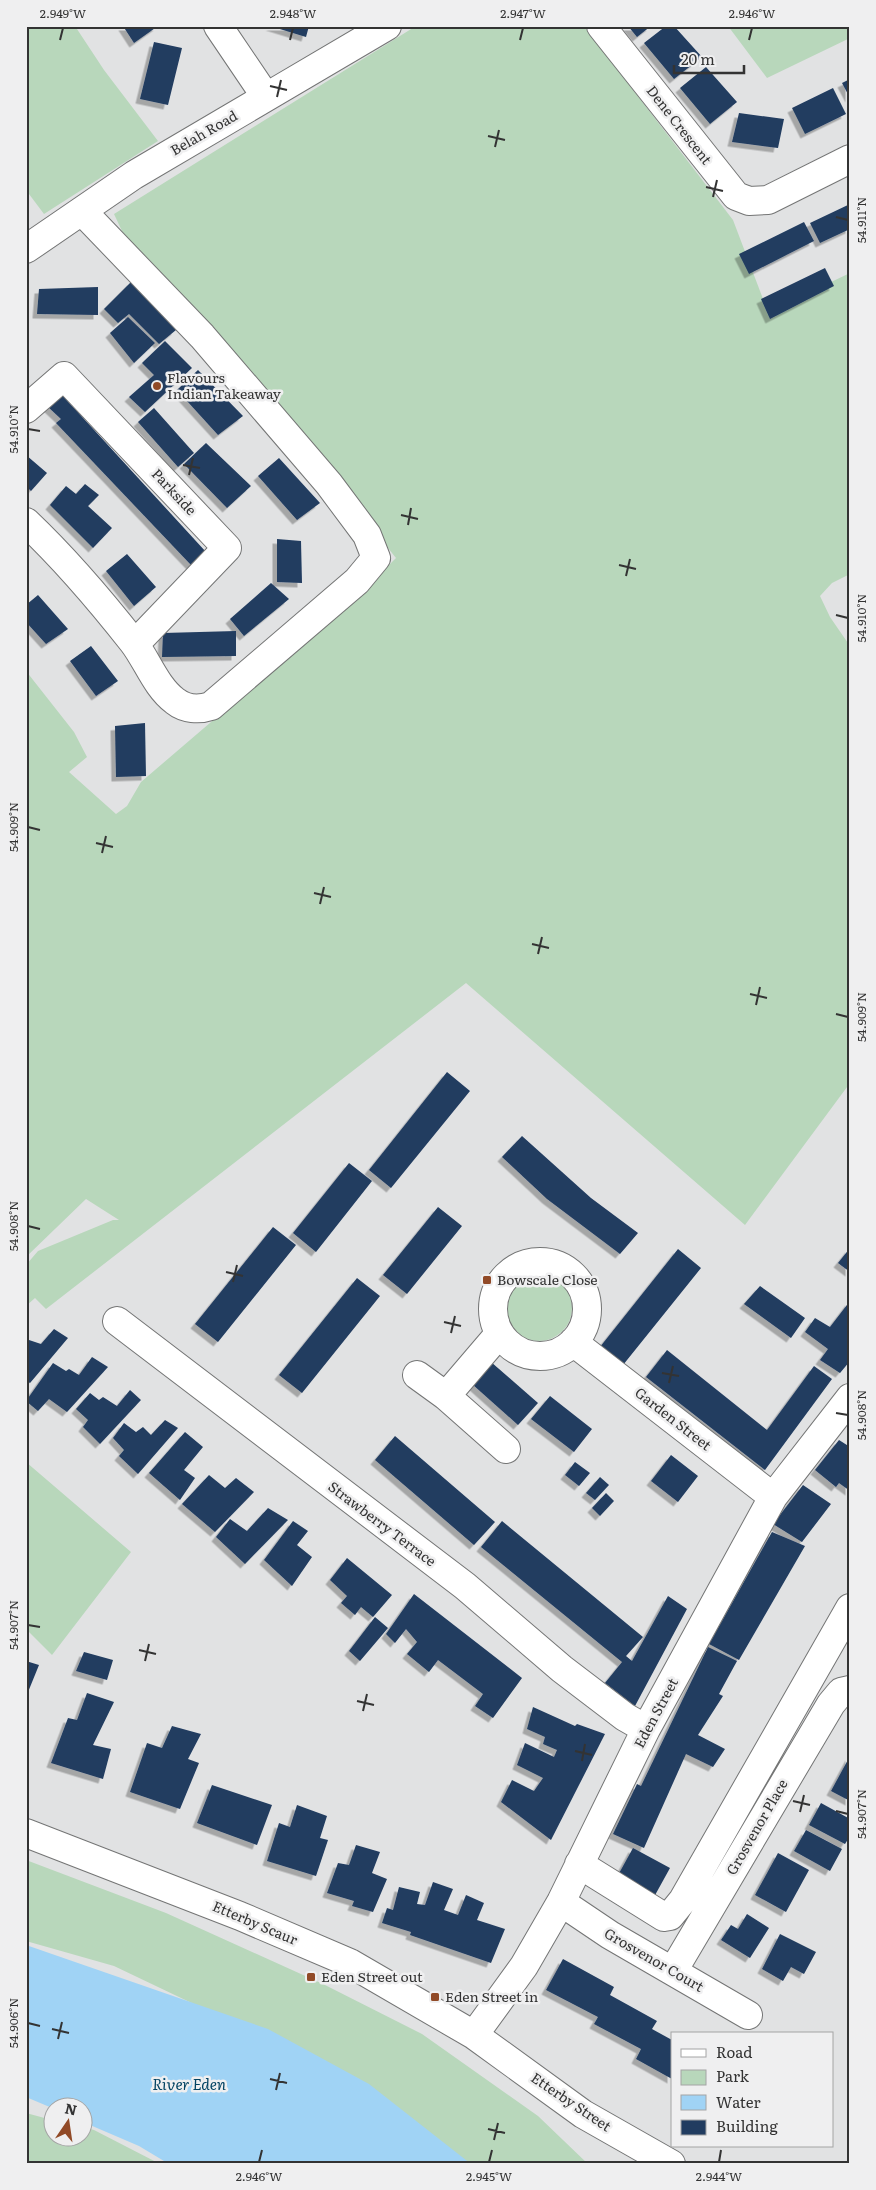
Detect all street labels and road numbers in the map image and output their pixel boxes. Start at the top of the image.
street label: Dene Crescent [643,81,717,168]
street label: Belah Road [166,105,241,159]
street label: Parkside [148,464,202,519]
street label: Garden Street [631,1382,716,1455]
street label: Strawberry Terrace [325,1476,441,1570]
street label: Eden Street [628,1674,682,1751]
street label: Grosvenor Place [721,1775,792,1878]
street label: Etterby Scaur [210,1895,301,1949]
street label: Grosvenor Court [601,1922,708,1996]
street label: Etterby Street [528,2067,616,2136]

